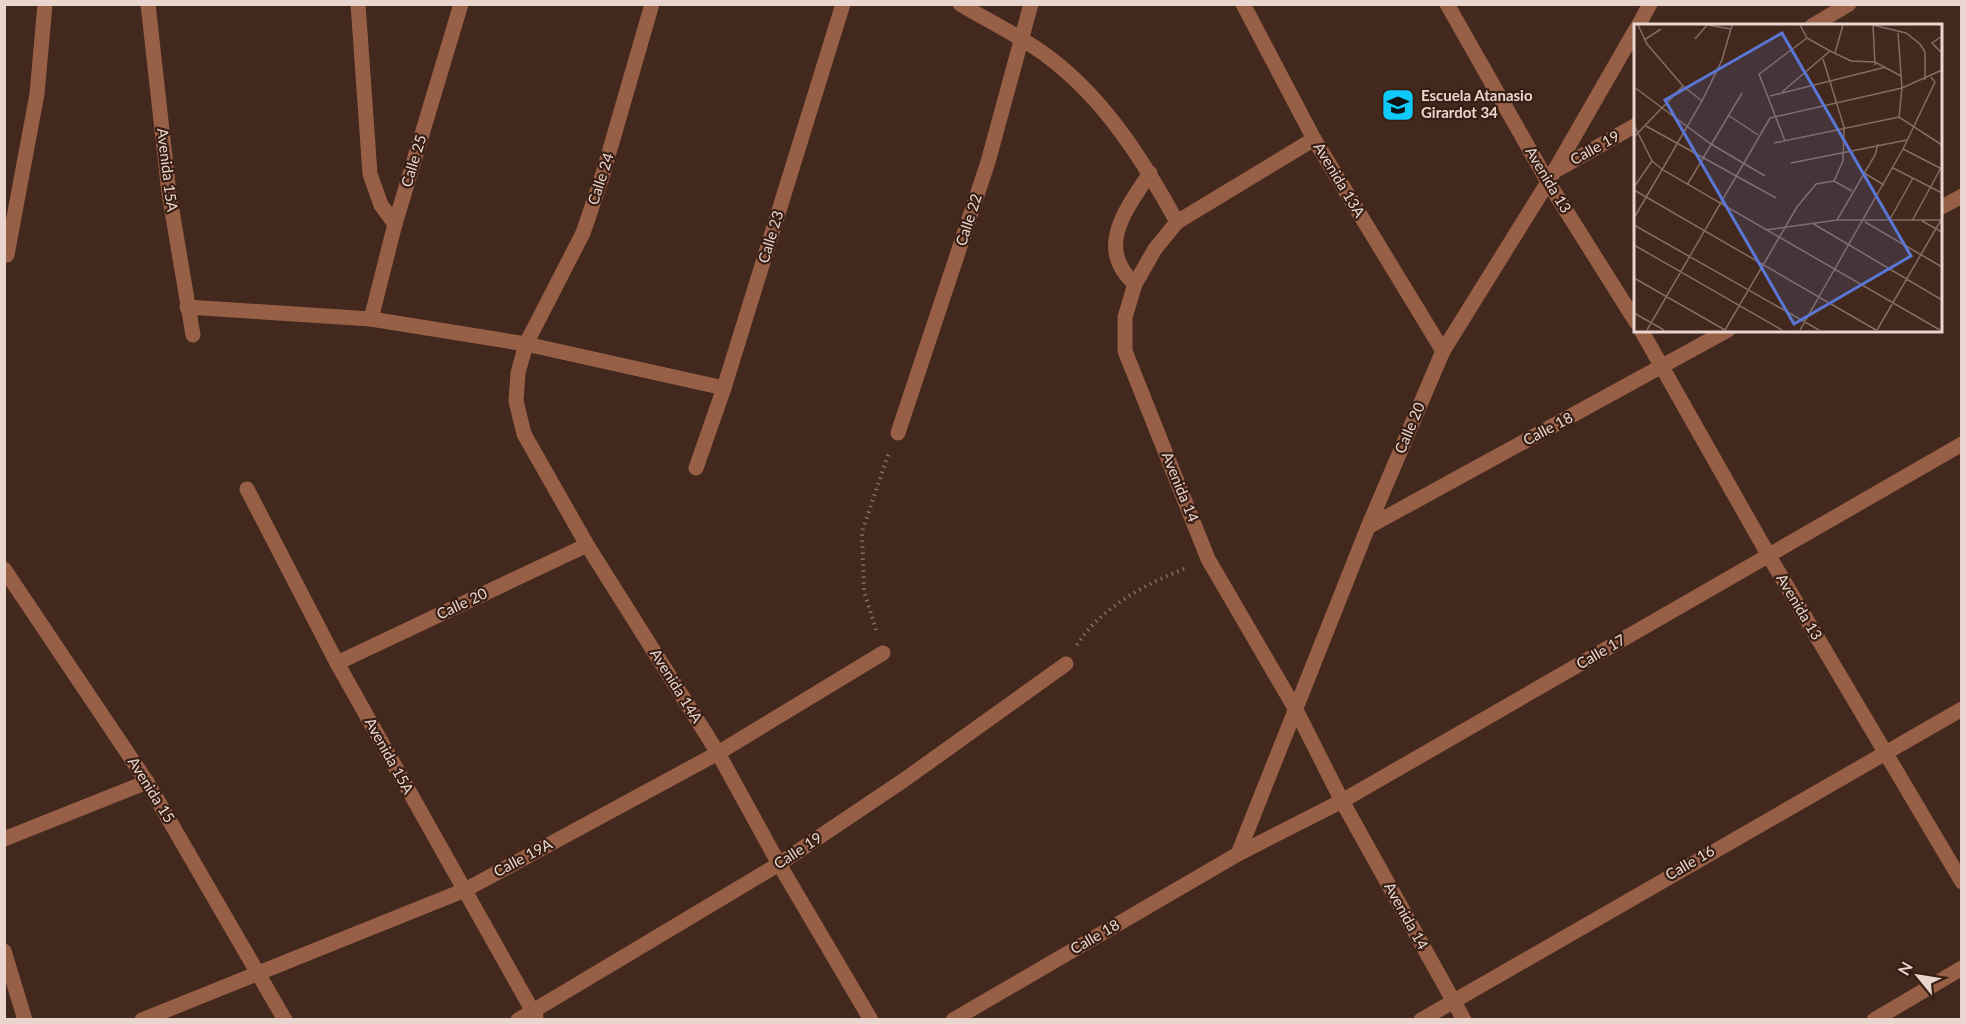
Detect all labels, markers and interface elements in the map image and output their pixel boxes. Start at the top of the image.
inset map [1634,24,1942,332]
place label: Escuela Atanasio Girardot 34 [1421,86,1533,121]
school or university icon: Escuela Atanasio Girardot 34 [1380,87,1416,123]
street label: Calle 19 [1567,126,1622,168]
street label: Avenida 15A [154,127,182,214]
street label: Calle 25 [397,132,430,189]
street label: Avenida 13A [1310,139,1370,221]
street label: Avenida 13 [1522,143,1576,216]
street label: Calle 24 [583,150,617,207]
street label: Calle 22 [951,191,985,248]
street label: Calle 23 [754,208,787,265]
street label: Calle 20 [1390,399,1428,456]
street label: Calle 18 [1520,408,1575,449]
street label: Avenida 14 [1159,449,1203,525]
street label: Avenida 13 [1773,570,1827,643]
street label: Calle 20 [433,583,490,623]
street label: Calle 17 [1573,630,1629,672]
street label: Avenida 14A [647,645,707,727]
street label: Avenida 15A [362,714,419,797]
street label: Avenida 15 [125,753,179,826]
street label: Calle 19 [770,828,825,872]
street label: Calle 19A [490,834,556,880]
street label: Calle 16 [1662,841,1718,883]
street label: Avenida 14 [1381,879,1433,953]
street label: Calle 18 [1067,915,1122,957]
north arrow [1888,946,1948,1006]
text: N [1893,958,1916,978]

